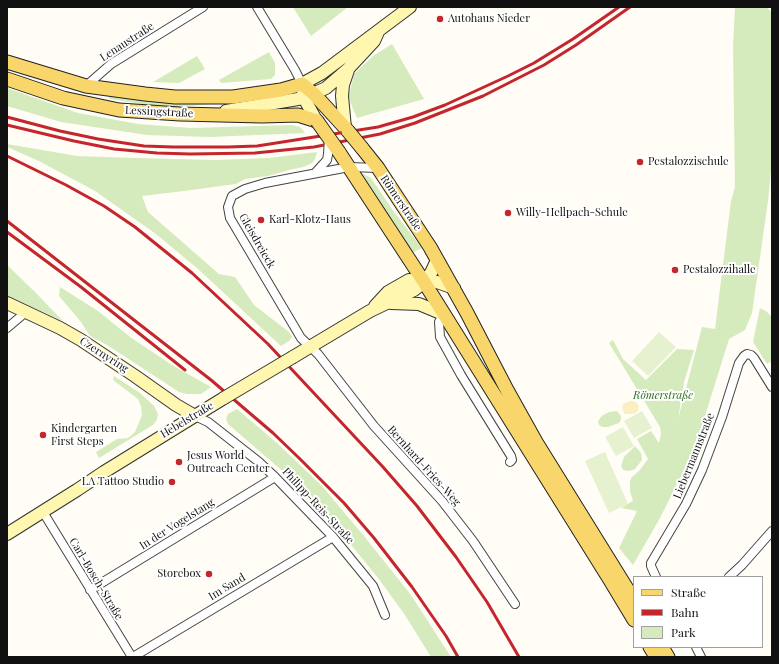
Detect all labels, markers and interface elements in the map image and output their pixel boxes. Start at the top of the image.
place label: Autohaus Nieder [448,12,530,26]
marker: Autohaus Nieder [435,14,445,24]
street label: Lenaustraße [98,20,156,64]
street label: Lessingstraße [124,104,194,120]
place label: Pestalozzischule [648,155,729,169]
marker: Pestalozzischule [635,157,645,167]
street label: Römerstraße [377,173,425,233]
place label: Willy-Hellpach-Schule [516,206,628,220]
marker: Willy-Hellpach-Schule [503,208,513,218]
street label: Gleisdreieck [236,211,278,271]
place label: Karl-Klotz-Haus [269,213,351,227]
marker: Karl-Klotz-Haus [256,215,266,225]
place label: Pestalozzihalle [683,263,756,277]
marker: Pestalozzihalle [670,265,680,275]
street label: Czernyring [77,334,131,376]
park label: Römerstraße [633,389,693,403]
street label: Hebelstraße [158,399,216,441]
street label: Liebermannstraße [671,411,717,501]
place label: Kindergarten First Steps [51,422,117,448]
street label: Bernhard-Fries-Weg [385,423,463,509]
marker: Kindergarten First Steps [38,430,48,440]
place label: Jesus World Outreach Center [187,449,270,475]
marker: Jesus World Outreach Center [174,457,184,467]
street label: Philipp-Reis-Straße [279,465,357,547]
place label: LA Tattoo Studio [82,475,164,489]
marker: LA Tattoo Studio [167,477,177,487]
street label: In der Vogelstang [137,496,217,552]
street label: Carl-Bosch-Straße [66,536,126,622]
place label: Storebox [157,567,201,581]
marker: Storebox [204,569,214,579]
street label: Im Sand [206,571,248,603]
legend [633,576,763,648]
text: Straße [671,584,706,600]
text: Bahn [671,604,699,620]
text: Park [671,624,696,640]

